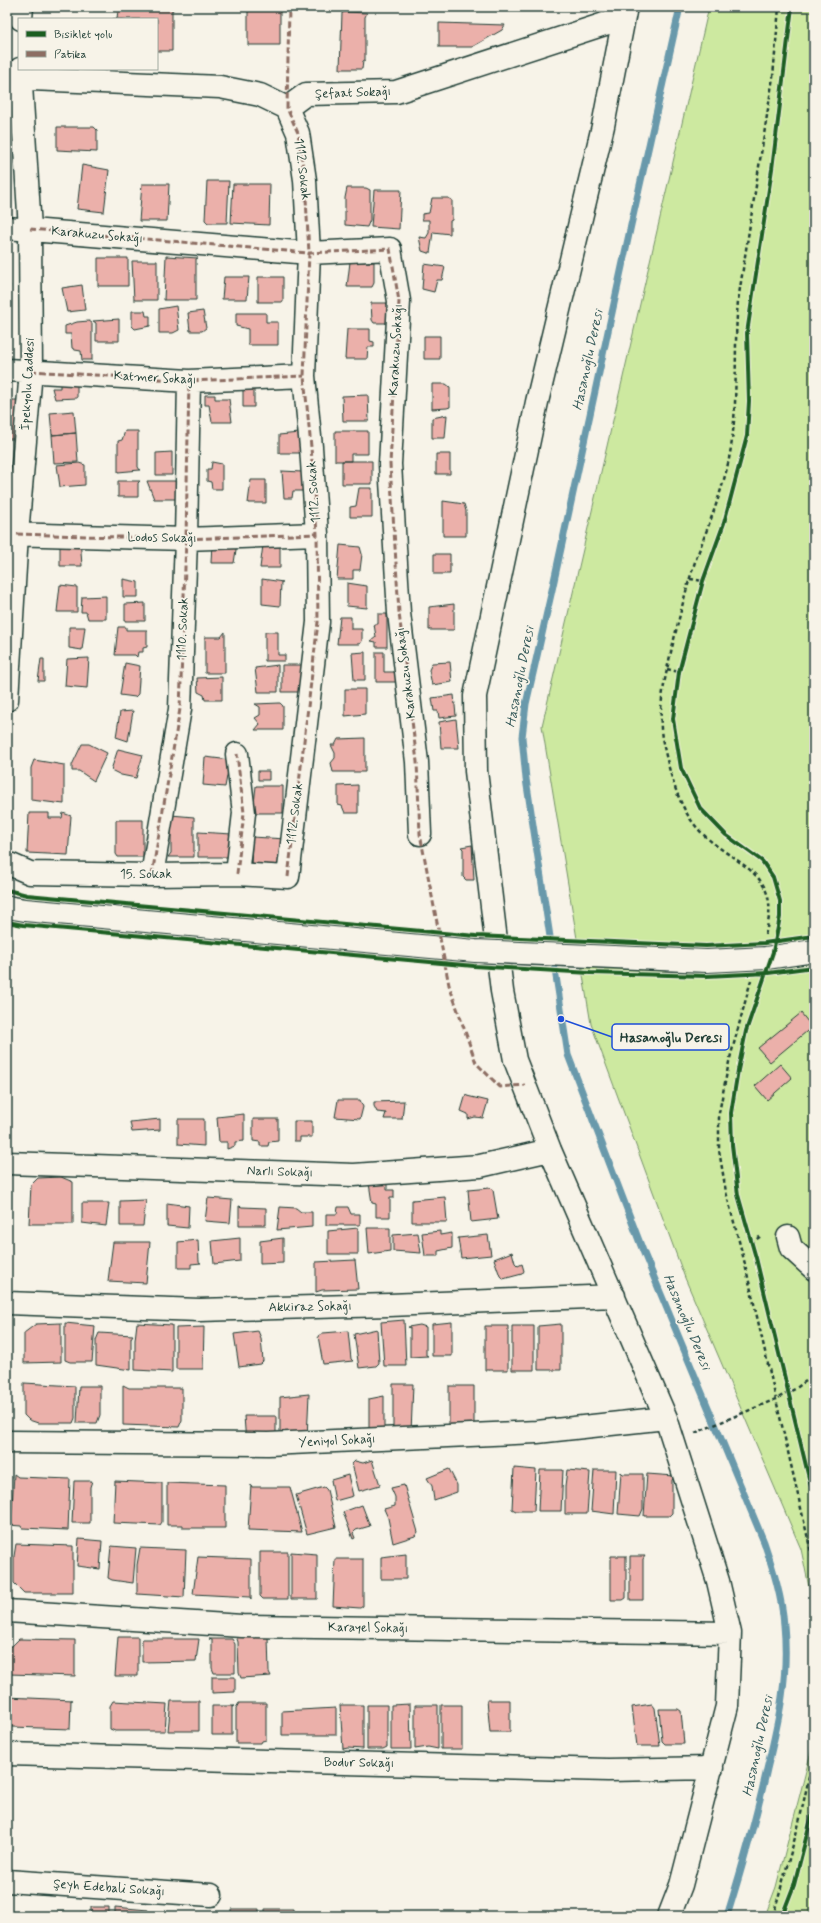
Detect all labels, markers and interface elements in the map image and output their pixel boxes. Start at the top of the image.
legend [18,18,158,70]
text: Bisiklet yolu [54,27,112,43]
text: Patika [54,47,87,63]
street label: Şefaat Sokağı [315,83,391,103]
street label: 1112. Sokak [290,137,314,201]
street label: Karakuzu Sokağı [50,223,144,247]
street label: Karakuzu Sokağı [385,304,407,396]
water label: Hasanoğlu Deresi [569,306,609,412]
street label: İpekyolu Caddesi [17,337,39,431]
street label: Katmer Sokağı [113,367,197,389]
street label: 1112. Sokak [303,460,325,523]
street label: Lodos Sokağı [127,529,197,547]
street label: 1110. Sokak [173,597,193,661]
water label: Hasanoğlu Deresi [501,623,540,729]
street label: Karakuzu Sokağı [392,626,420,720]
street label: 1112. Sokak [283,782,307,846]
street label: 15. Sokak [120,866,172,883]
callout: Hasanoğlu Deresi [612,1024,729,1050]
text: Hasanoğlu Deresi [620,1029,722,1048]
street label: Narlı Sokağı [247,1162,313,1182]
water label: Hasanoğlu Deresi [658,1271,716,1375]
street label: Akkiraz Sokağı [268,1298,352,1316]
street label: Yeniyol Sokağı [298,1430,376,1452]
street label: Karayel Sokağı [328,1619,408,1637]
water label: Hasanoğlu Deresi [739,1692,779,1798]
street label: Bodur Sokağı [324,1754,394,1772]
street label: Şeyh Edebali Sokağı [53,1876,165,1900]

